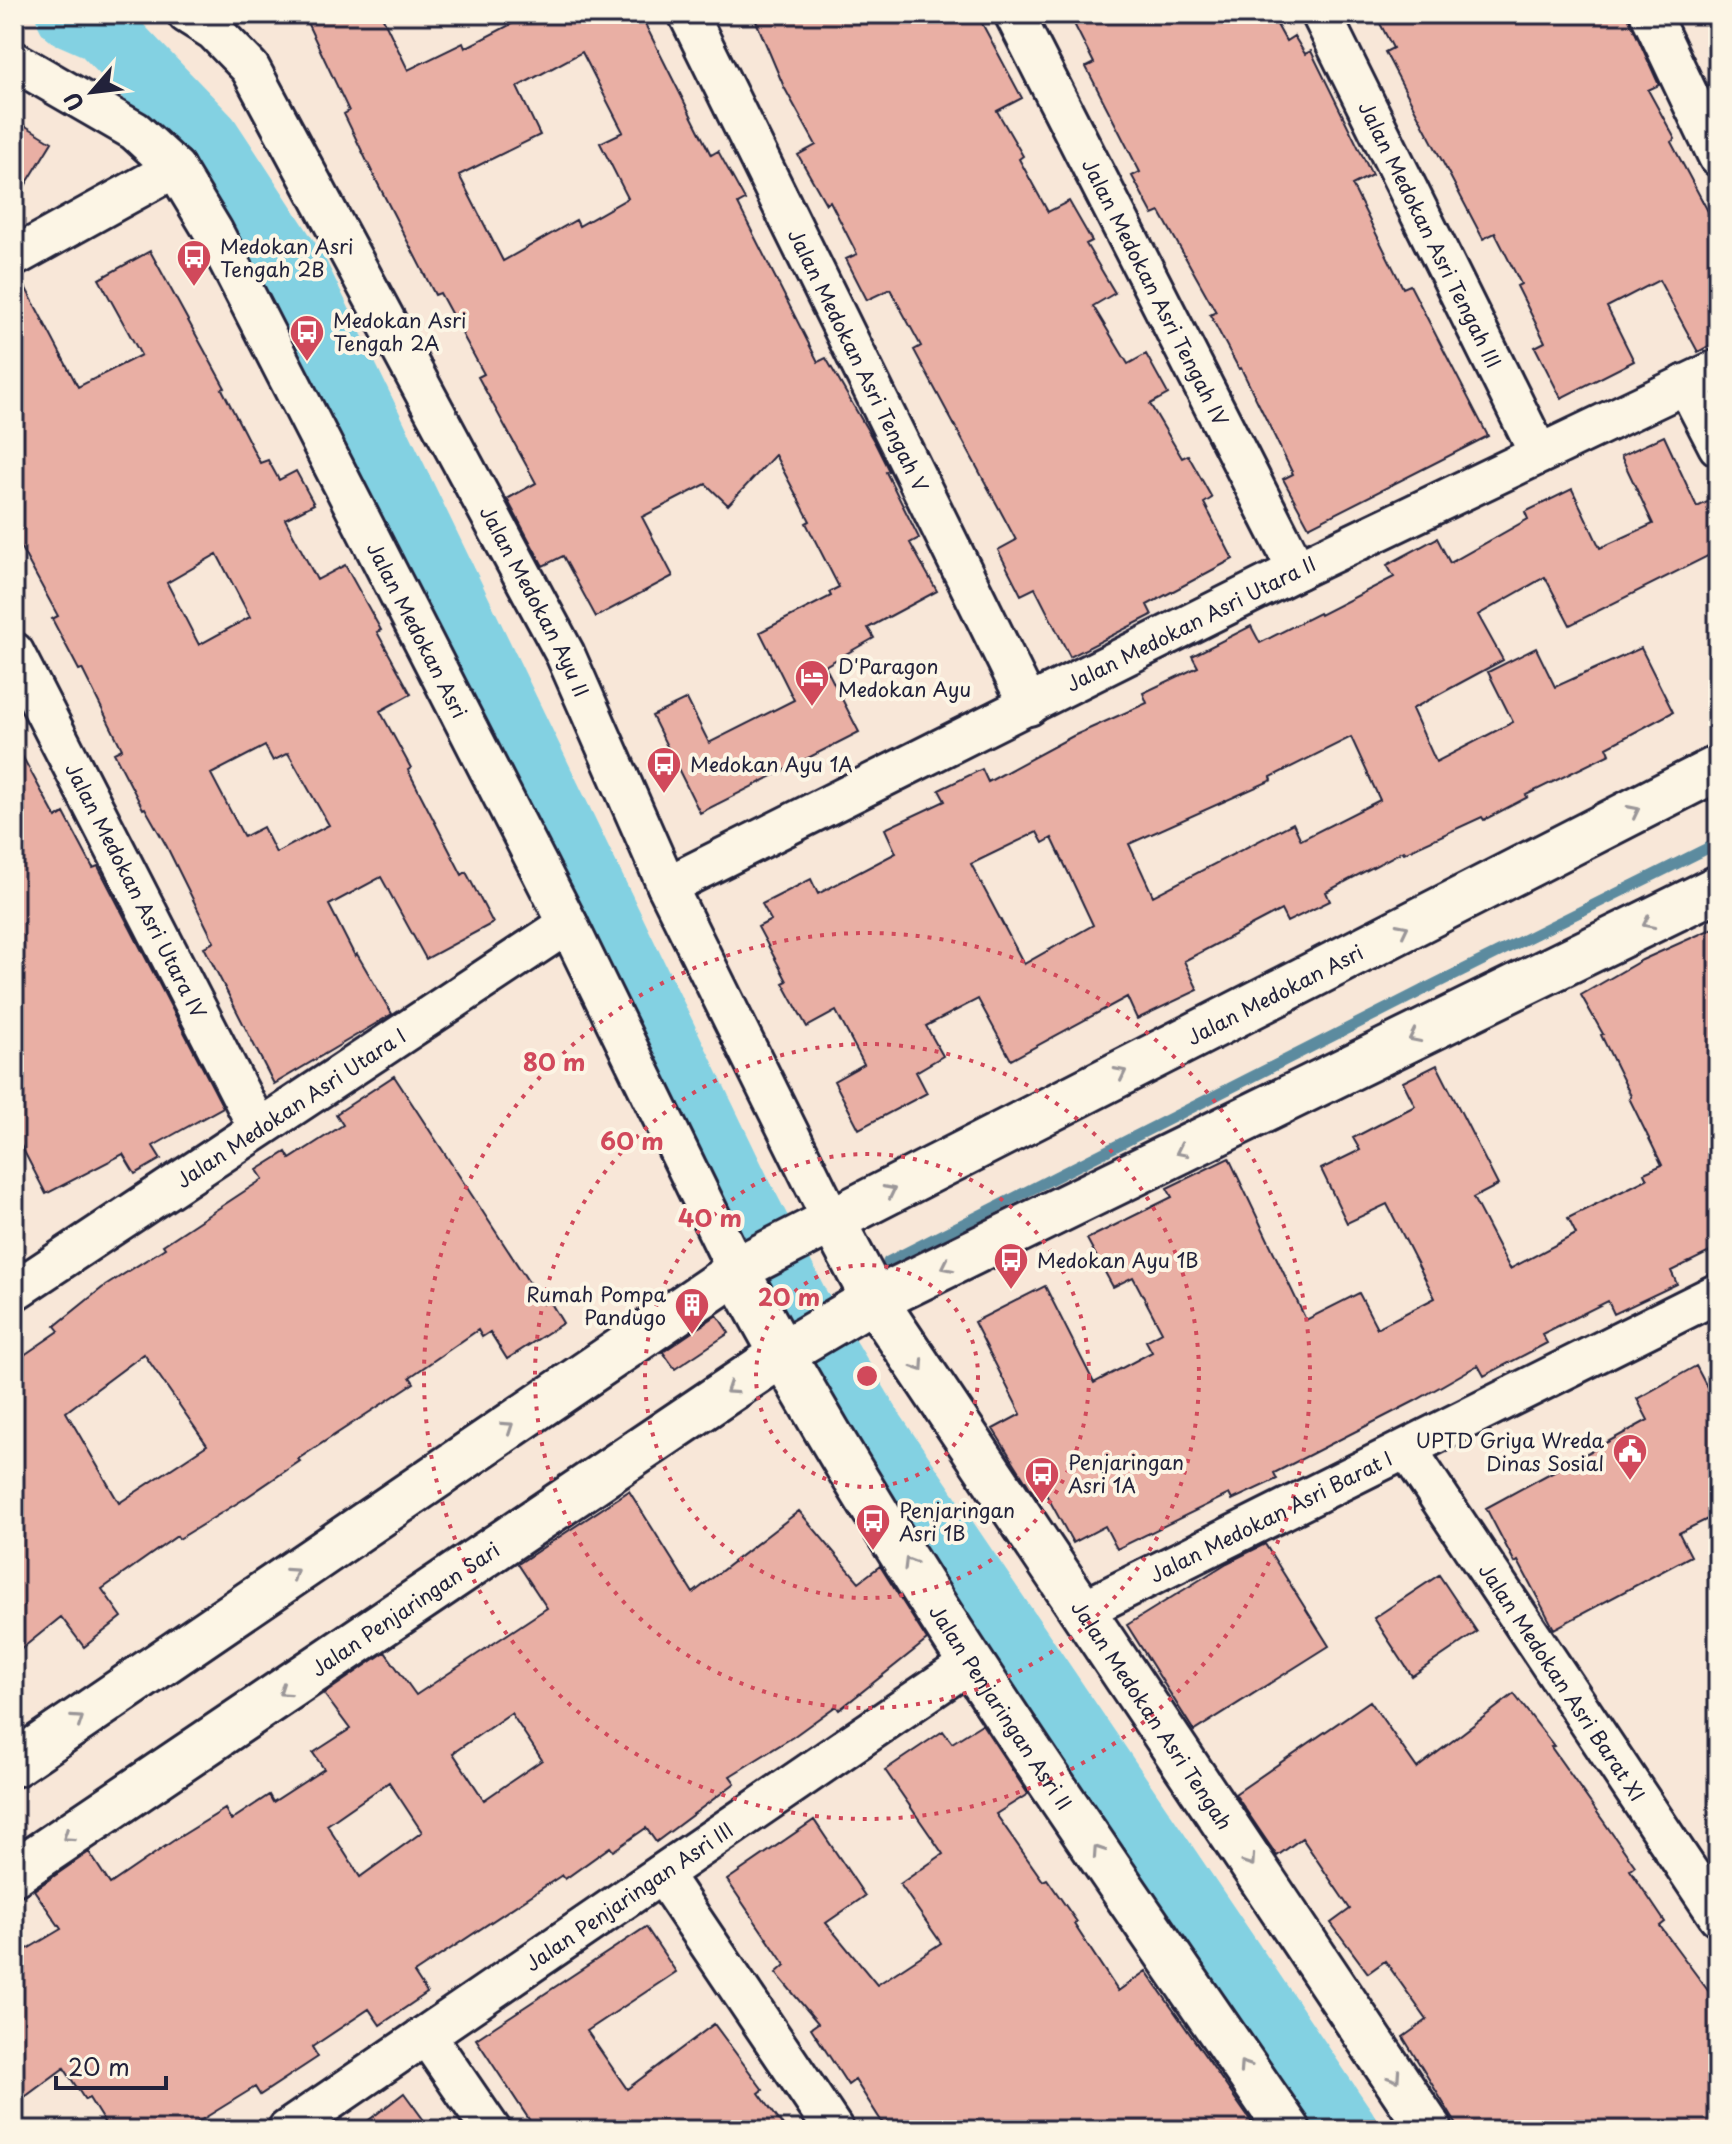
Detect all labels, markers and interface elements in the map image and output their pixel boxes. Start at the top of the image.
north arrow [52,52,132,132]
text: U [55,87,92,117]
street label: Jalan Medokan Asri Tengah III [1351,96,1509,373]
street label: Jalan Medokan Asri Tengah IV [1075,153,1236,431]
street label: Jalan Medokan Asri Tengah V [781,223,936,497]
place label: Medokan Asri Tengah 2B [220,231,354,284]
bus stop icon: Medokan Asri Tengah 2B [175,238,213,288]
place label: Medokan Asri Tengah 2A [333,305,467,358]
bus stop icon: Medokan Asri Tengah 2A [288,313,326,363]
street label: Jalan Medokan Ayu II [473,500,597,701]
street label: Jalan Medokan Asri [360,537,475,723]
street label: Jalan Medokan Asri Utara II [1061,548,1321,699]
place label: D'Paragon Medokan Ayu [838,651,971,704]
hotel icon: D'Paragon Medokan Ayu [793,658,831,708]
bus stop icon: Medokan Ayu 1A [645,745,683,795]
place label: Medokan Ayu 1A [690,749,853,779]
street label: Jalan Medokan Asri Utara IV [58,757,214,1024]
one-way arrow [1626,805,1641,821]
one-way arrow [1642,913,1656,929]
one-way arrow [1394,923,1409,939]
street label: Jalan Medokan Asri [1181,937,1368,1052]
street label: Jalan Medokan Asri Utara I [170,1020,412,1195]
one-way arrow [1408,1027,1423,1043]
text: 80 m [523,1043,585,1079]
one-way arrow [1113,1067,1128,1082]
text: 60 m [600,1122,664,1158]
one-way arrow [1174,1141,1189,1157]
one-way arrow [881,1185,896,1200]
text: 40 m [678,1199,742,1235]
bus stop icon: Medokan Ayu 1B [992,1241,1030,1291]
place label: Medokan Ayu 1B [1037,1245,1199,1275]
one-way arrow [941,1256,956,1271]
text: 20 m [758,1278,820,1314]
place label: Rumah Pompa Pandugo [526,1279,666,1332]
building icon: Rumah Pompa Pandugo [673,1286,711,1336]
one-way arrow [909,1357,924,1371]
centre of rings [853,1362,881,1390]
one-way arrow [726,1379,740,1394]
one-way arrow [499,1422,513,1437]
place label: UPTD Griya Wreda Dinas Sosial [1415,1425,1604,1478]
public building icon: UPTD Griya Wreda Dinas Sosial [1611,1432,1649,1482]
street label: Jalan Medokan Asri Barat I [1144,1443,1397,1589]
place label: Penjaringan Asri 1A [1068,1447,1184,1500]
bus stop icon: Penjaringan Asri 1A [1023,1455,1061,1505]
place label: Penjaringan Asri 1B [899,1495,1015,1548]
bus stop icon: Penjaringan Asri 1B [854,1502,892,1552]
street label: Jalan Penjaringan Sari [305,1534,506,1683]
one-way arrow [903,1557,919,1572]
street label: Jalan Medokan Asri Barat XI [1472,1557,1652,1807]
one-way arrow [285,1568,299,1583]
street label: Jalan Medokan Asri Tengah [1064,1594,1240,1836]
street label: Jalan Penjaringan Asri II [922,1599,1080,1816]
one-way arrow [278,1681,292,1696]
one-way arrow [70,1715,84,1730]
street label: Jalan Penjaringan Asri III [519,1815,739,1978]
one-way arrow [63,1826,77,1841]
one-way arrow [1092,1845,1107,1859]
one-way arrow [1241,1852,1256,1866]
scale bar [56,2040,166,2090]
text: 20 m [68,2048,130,2084]
one-way arrow [1239,2060,1254,2074]
one-way arrow [1385,2069,1400,2083]

